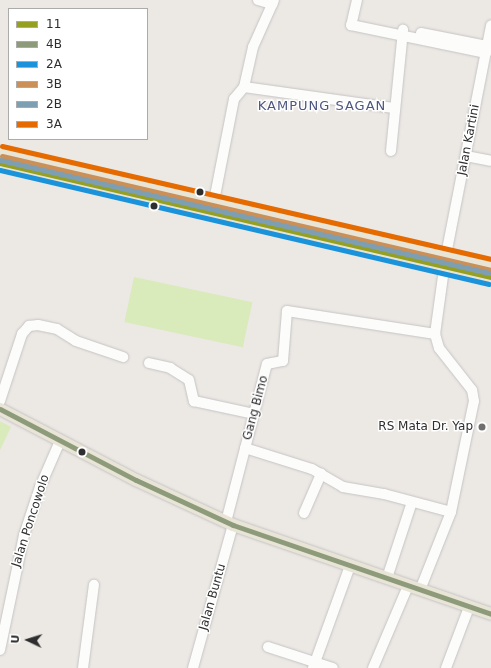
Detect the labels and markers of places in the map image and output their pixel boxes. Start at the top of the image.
unlabelled marker [195,187,205,197]
unlabelled marker [149,201,159,211]
place label: RS Mata Dr. Yap [378,420,473,434]
marker: RS Mata Dr. Yap [476,421,488,433]
unlabelled marker [77,447,87,457]

